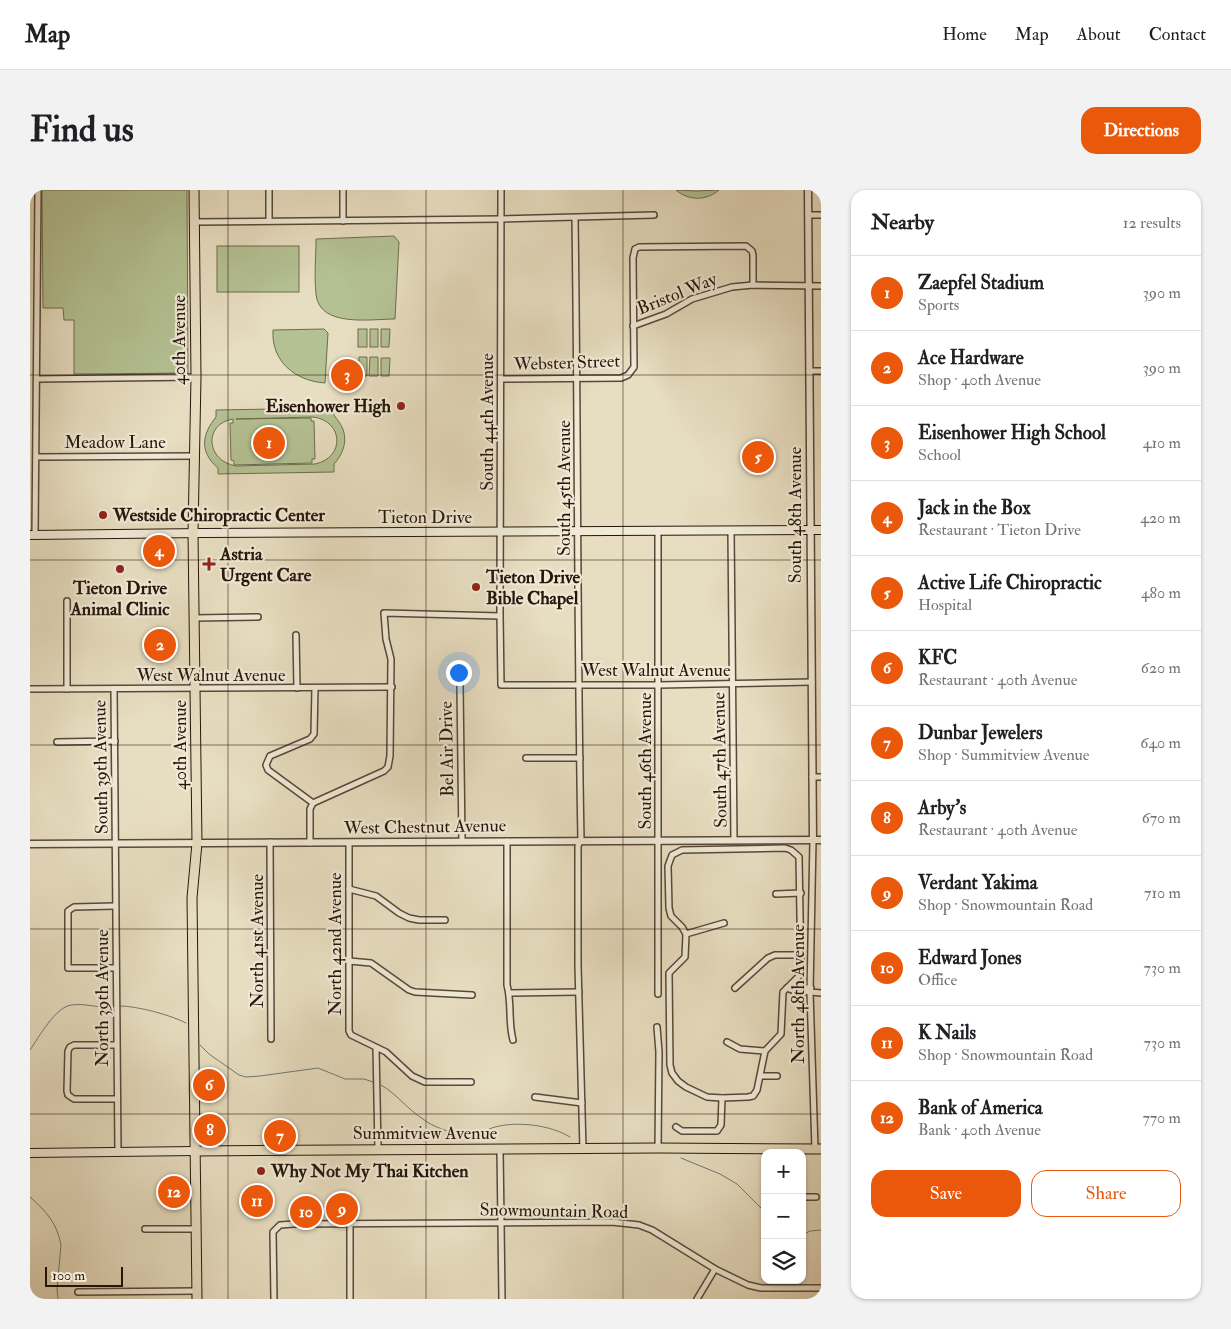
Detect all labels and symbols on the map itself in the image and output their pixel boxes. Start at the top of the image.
street label: Bristol Way [634,267,721,320]
street label: 40th Avenue [168,294,191,385]
street label: Webster Street [512,350,621,376]
street label: South 44th Avenue [476,353,499,491]
pin: 3 [331,356,363,394]
place label: Eisenhower High [265,395,392,418]
marker: Eisenhower High [395,400,407,412]
street label: South 45th Avenue [553,420,576,556]
pin: 1 [253,424,285,462]
street label: Meadow Lane [64,431,166,454]
pin: 5 [742,438,774,476]
street label: South 48th Avenue [784,446,807,583]
place label: Westside Chiropractic Center [112,504,325,527]
street label: Tieton Drive [378,506,473,529]
marker: Westside Chiropractic Center [97,509,109,521]
pin: 4 [143,532,175,570]
place label: Astria Urgent Care [219,543,312,587]
marker: Astria Urgent Care [202,557,216,571]
marker: Tieton Drive Animal Clinic [114,563,126,575]
place label: Tieton Drive Bible Chapel [485,566,581,610]
place label: Tieton Drive Animal Clinic [69,577,170,621]
marker: Tieton Drive Bible Chapel [470,581,482,593]
pin: 2 [144,626,176,664]
street label: West Walnut Avenue [581,659,731,682]
your location [446,660,472,686]
street label: West Walnut Avenue [136,664,286,687]
street label: South 47th Avenue [707,691,733,828]
street label: South 46th Avenue [634,692,657,829]
street label: South 39th Avenue [88,699,114,834]
street label: 40th Avenue [169,699,192,790]
street label: Bel Air Drive [435,701,459,797]
street label: West Chestnut Avenue [343,814,507,840]
street label: North 42nd Avenue [324,872,347,1015]
street label: North 41st Avenue [246,873,269,1008]
street label: North 48th Avenue [787,924,810,1064]
street label: North 39th Avenue [91,929,114,1067]
pin: 6 [193,1066,225,1104]
pin: 8 [194,1111,226,1149]
pin: 7 [264,1117,296,1155]
street label: Summitview Avenue [353,1122,498,1145]
place label: Why Not My Thai Kitchen [270,1160,469,1183]
marker: Why Not My Thai Kitchen [255,1165,267,1177]
pin: 12 [158,1173,190,1211]
pin: 11 [241,1182,273,1220]
pin: 9 [326,1190,358,1228]
pin: 10 [290,1193,322,1231]
street label: Snowmountain Road [479,1198,629,1224]
scale bar [45,1264,122,1287]

